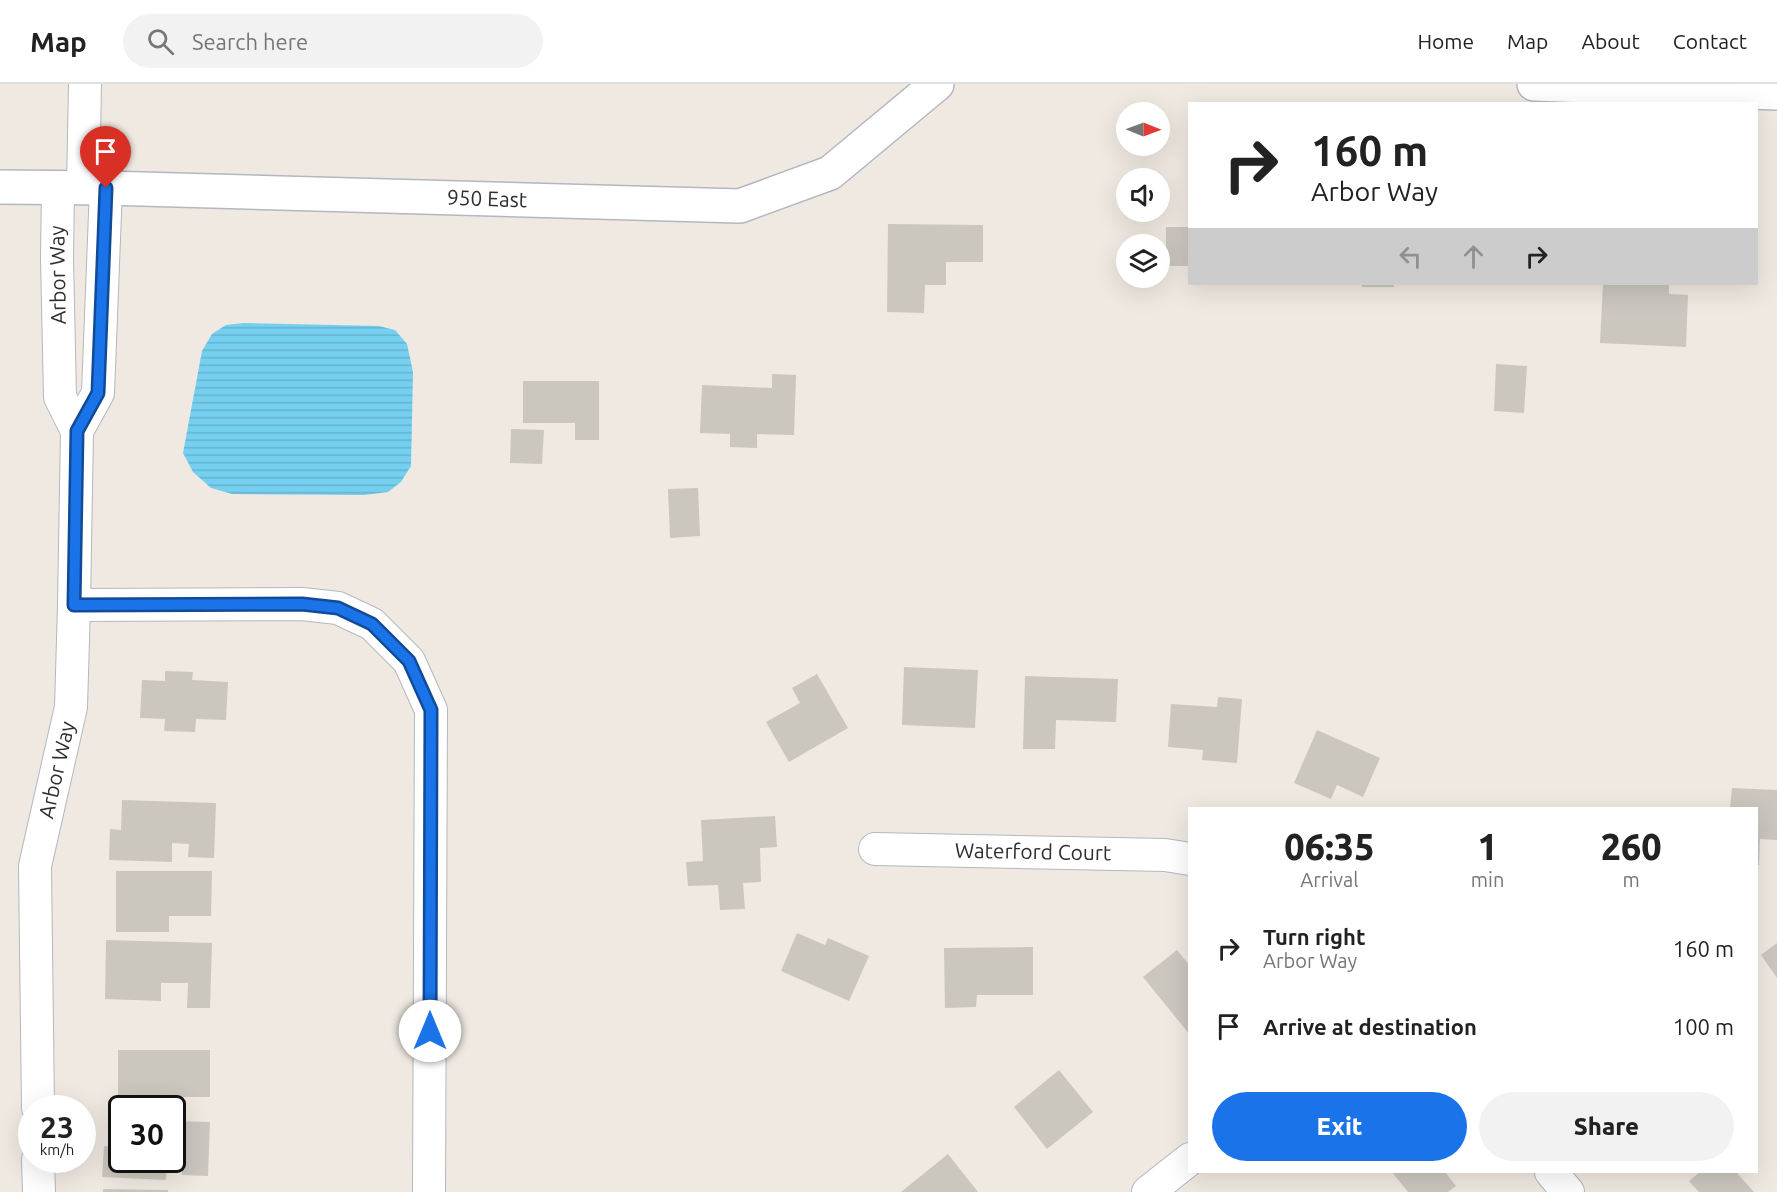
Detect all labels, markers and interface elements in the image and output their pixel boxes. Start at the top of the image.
search box [123,14,543,68]
icon: search [144,25,177,58]
text: Map [30,26,87,57]
text: Search here [192,29,308,54]
text: Home [1417,29,1474,53]
text: Map [1507,29,1548,53]
text: About [1581,29,1640,53]
text: Contact [1673,29,1747,53]
north arrow [1116,102,1170,156]
map controls [1116,102,1170,288]
pin [80,126,131,188]
icon: right [1212,126,1290,204]
text: 160 m [1311,127,1428,174]
icon: arrive [89,135,122,168]
button: sound [1116,168,1170,222]
text: Arbor Way [1311,176,1438,206]
street label: 950 East [447,185,528,211]
street label: Arbor Way [44,225,70,325]
button: layers [1116,234,1170,288]
icon: left [1394,240,1427,273]
icon: ahead [1457,240,1490,273]
icon: right [1520,240,1553,273]
street label: Arbor Way [33,719,79,821]
text: 06:35 [1284,826,1374,867]
text: 1 [1477,826,1498,867]
text: 260 [1601,826,1662,867]
street label: Waterford Court [955,838,1111,864]
text: Arrival [1300,868,1359,891]
text: min [1471,868,1504,891]
text: m [1623,868,1640,891]
text: Turn right [1263,924,1365,949]
icon: right [1212,932,1245,965]
text: 160 m [1673,936,1734,961]
text: Arbor Way [1263,949,1357,972]
position arrow [398,999,462,1063]
icon: arrive [1212,1010,1245,1043]
text: Arrive at destination [1263,1014,1477,1039]
text: 100 m [1673,1014,1734,1039]
button: Exit [1212,1092,1467,1161]
button: Share [1479,1092,1734,1161]
speed limit sign: 30 [108,1095,186,1173]
text: 23 [40,1110,74,1144]
text: km/h [40,1141,74,1158]

